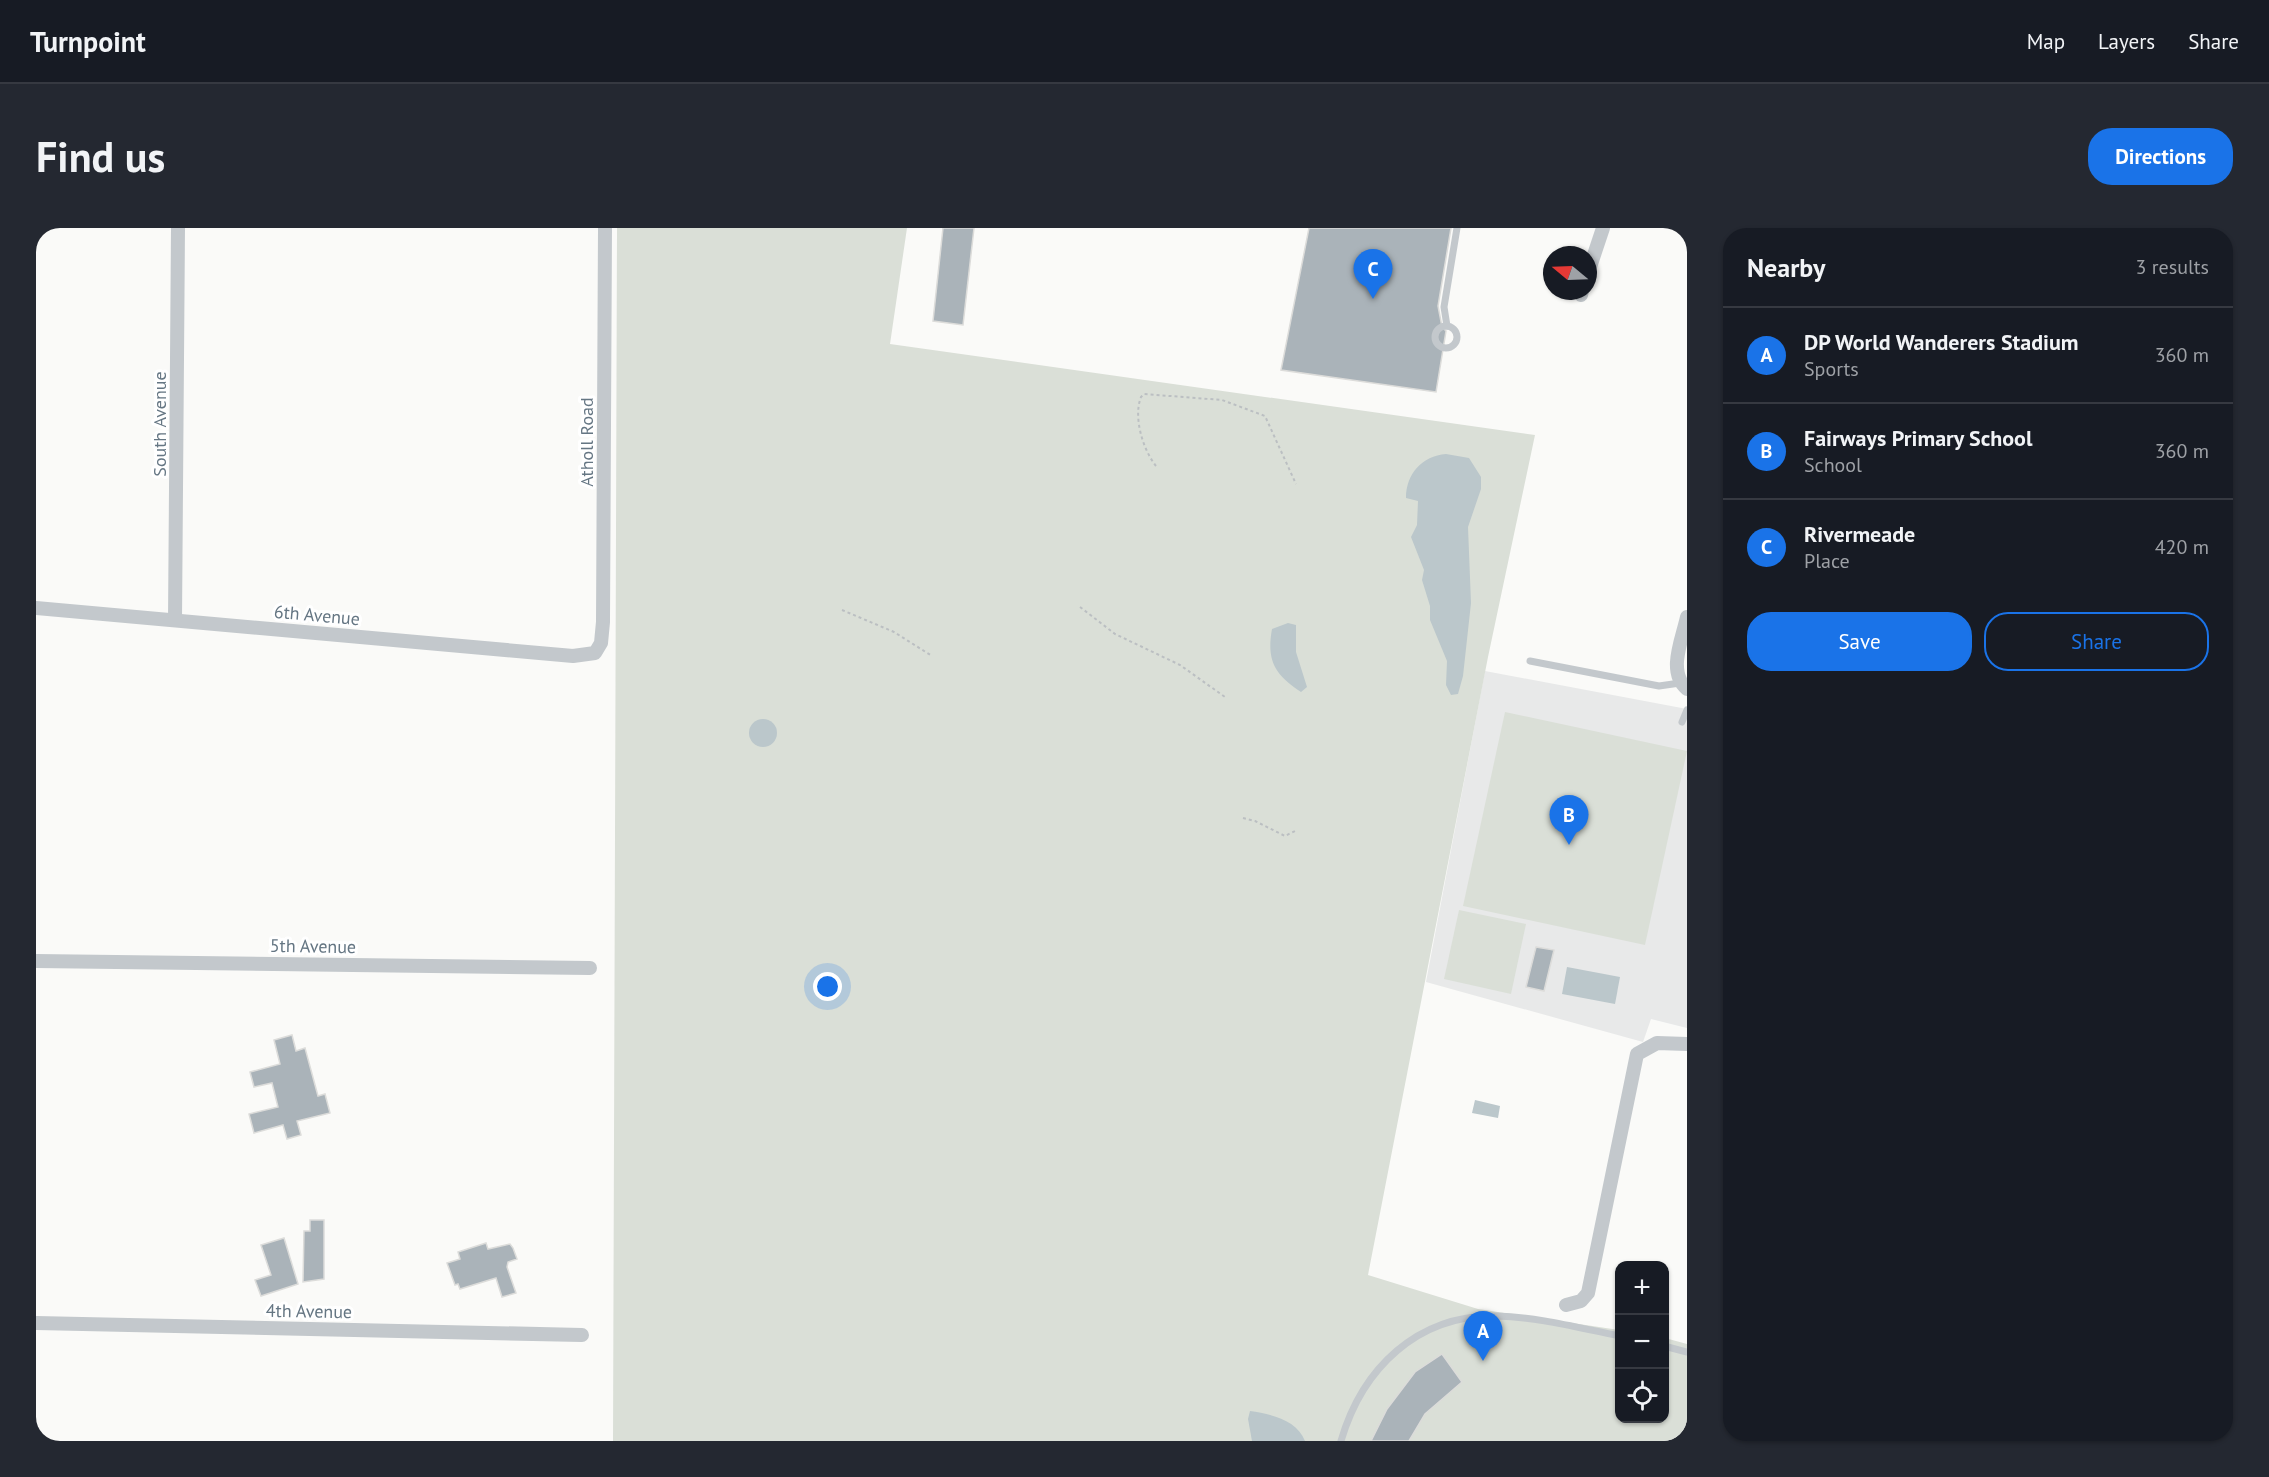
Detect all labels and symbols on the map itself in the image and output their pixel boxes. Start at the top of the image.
north arrow [1543,246,1597,300]
pin: C [1354,250,1392,299]
street label: South Avenue [148,371,171,477]
street label: Atholl Road [575,397,598,487]
street label: 6th Avenue [273,600,361,630]
pin: B [1550,796,1588,845]
street label: 5th Avenue [270,934,356,958]
your location [813,972,842,1001]
street label: 4th Avenue [266,1299,352,1323]
pin: A [1464,1312,1502,1361]

